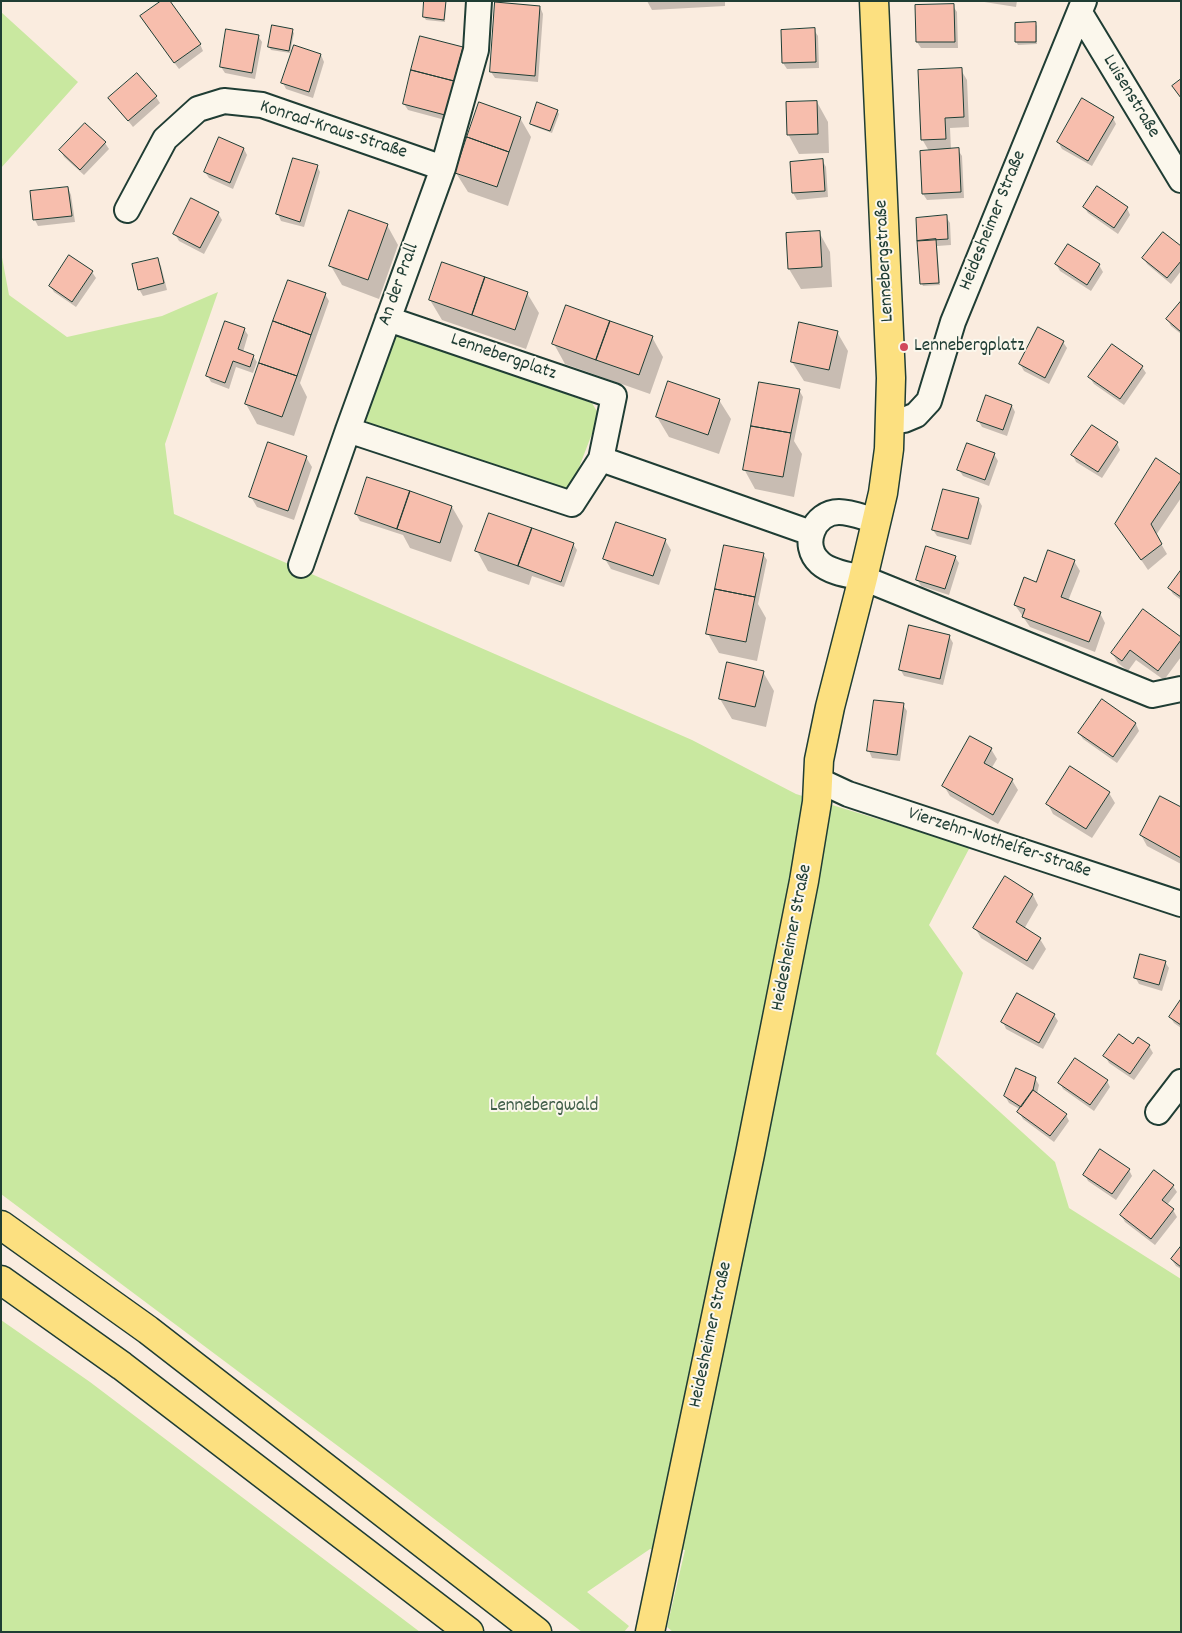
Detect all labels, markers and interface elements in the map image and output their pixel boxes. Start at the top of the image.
street label: Luisenstraße [1096,51,1164,143]
street label: Konrad-Kraus-Straße [256,96,410,166]
street label: Heidesheimer Straße [956,148,1032,294]
street label: Lennebergstraße [871,199,901,323]
street label: An der Prall [375,241,425,329]
street label: Lennebergplatz [447,329,559,387]
place label: Lennebergplatz [914,336,1024,358]
marker: Lennebergplatz [898,341,910,353]
street label: Vierzehn-Nothelfer-Straße [904,804,1094,884]
street label: Heidesheimer Straße [768,863,818,1013]
park label: Lennebergwald [490,1096,598,1118]
street label: Heidesheimer Straße [685,1260,739,1410]

